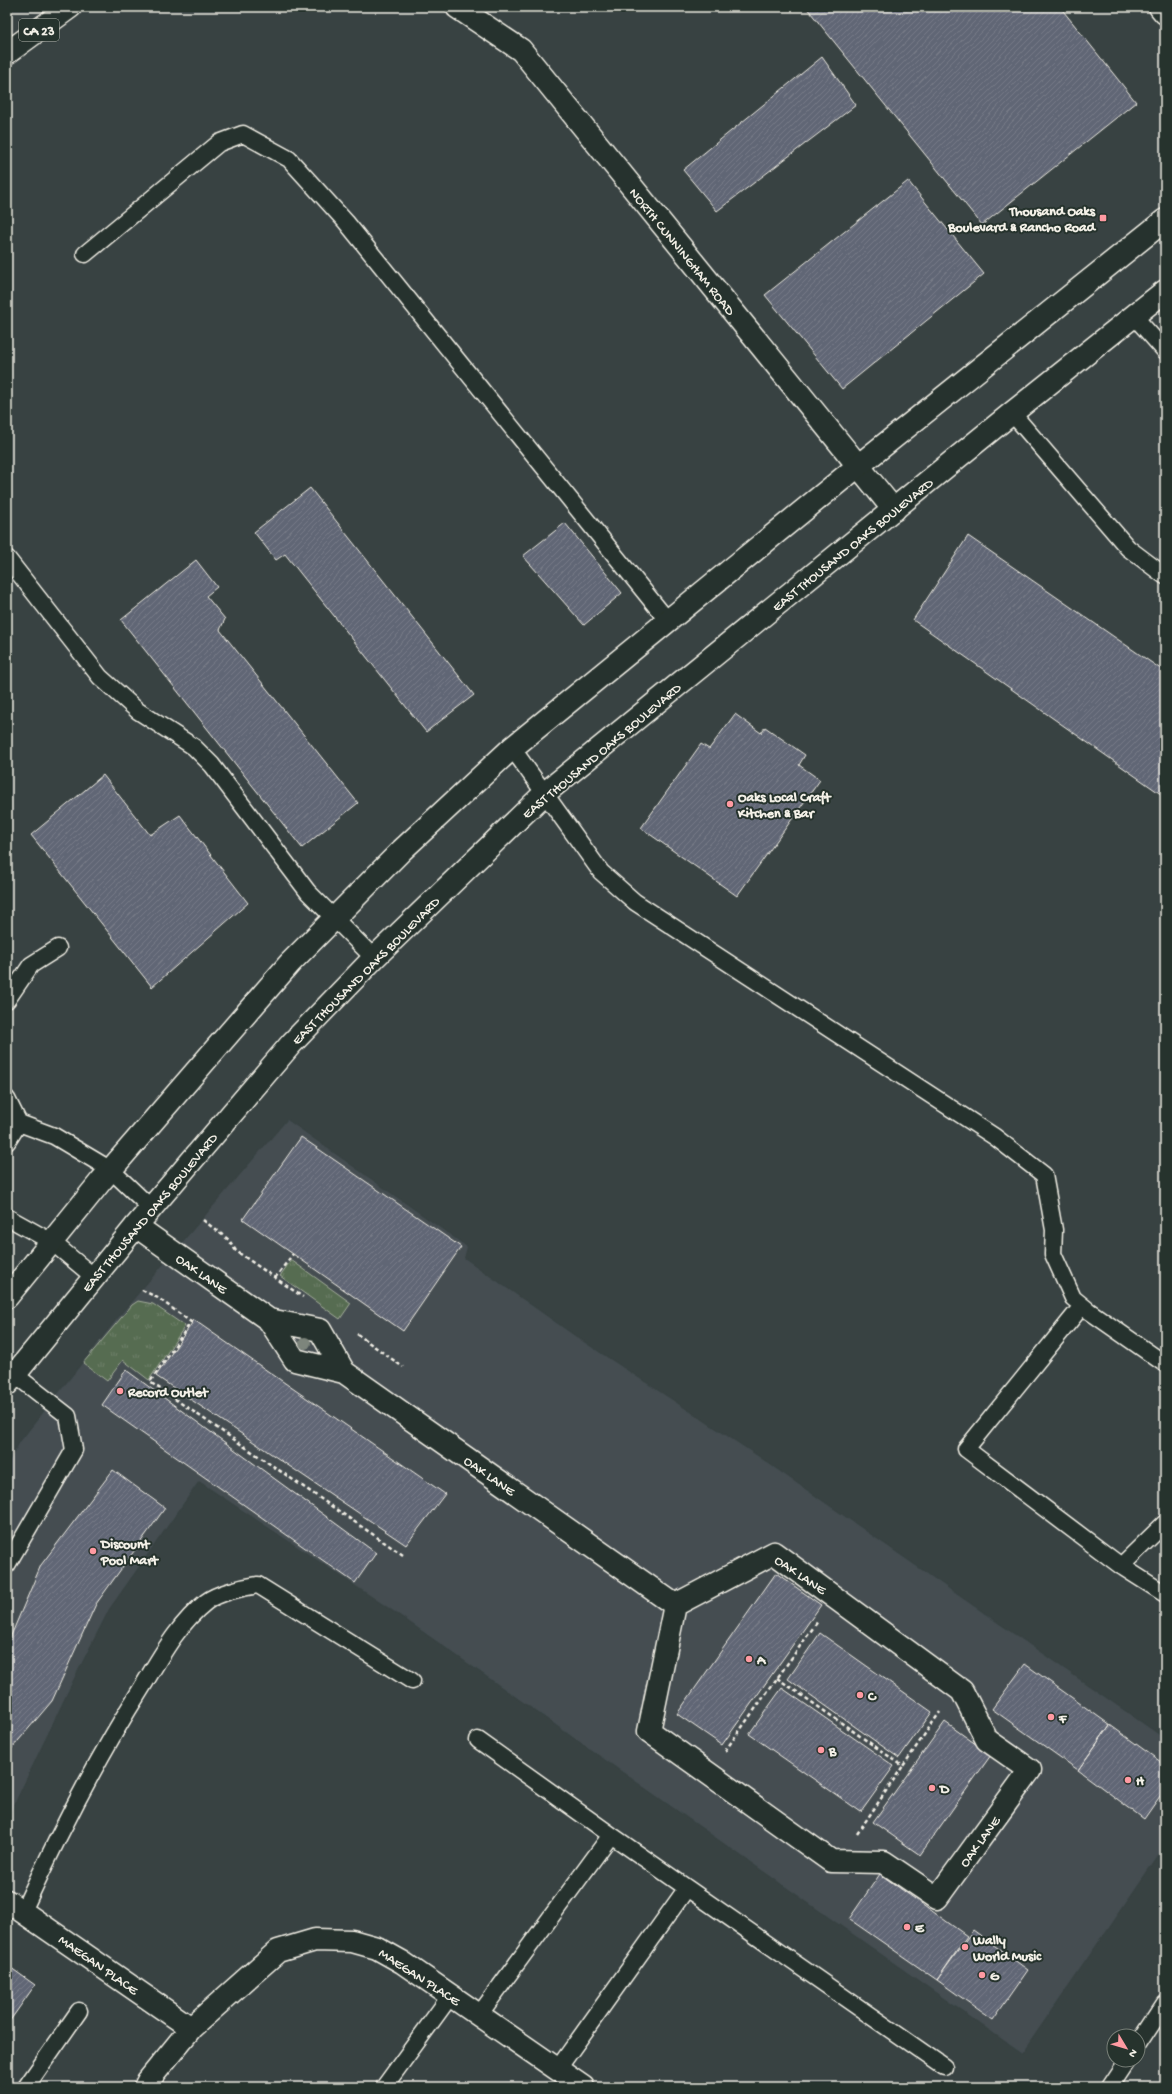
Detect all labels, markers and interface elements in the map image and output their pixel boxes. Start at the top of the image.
road number: CA 23 [19,19,59,41]
street label: NORTH CUNNINGHAM ROAD [624,185,738,321]
place label: Thousand Oaks Boulevard & Rancho Road [947,204,1097,237]
marker: Thousand Oaks Boulevard & Rancho Road [1098,213,1108,223]
street label: EAST THOUSAND OAKS BOULEVARD [769,475,938,616]
street label: EAST THOUSAND OAKS BOULEVARD [520,680,686,824]
place label: Oaks Local Craft Kitchen & Bar [737,790,832,823]
marker: Oaks Local Craft Kitchen & Bar [725,799,735,809]
street label: EAST THOUSAND OAKS BOULEVARD [289,894,445,1049]
street label: EAST THOUSAND OAKS BOULEVARD [79,1130,223,1297]
street label: OAK LANE [172,1251,231,1300]
place label: Record Outlet [127,1385,209,1402]
marker: Record Outlet [115,1386,125,1396]
street label: OAK LANE [460,1453,519,1502]
place label: Discount Pool Mart [99,1537,159,1570]
marker: Discount Pool Mart [88,1546,98,1556]
street label: OAK LANE [770,1553,830,1600]
place label: A [756,1653,767,1670]
marker: A [744,1654,754,1664]
place label: C [867,1689,877,1706]
marker: C [855,1690,865,1700]
place label: F [1058,1711,1068,1728]
marker: F [1046,1712,1056,1722]
place label: B [828,1744,837,1761]
marker: B [816,1745,826,1755]
place label: H [1136,1774,1145,1791]
marker: H [1123,1775,1133,1785]
place label: D [938,1782,950,1799]
marker: D [927,1783,937,1793]
street label: OAK LANE [957,1813,1006,1871]
place label: E [915,1921,925,1938]
marker: E [902,1922,912,1932]
street label: MAEGAN PLACE [54,1932,142,2001]
place label: Wally World Music [972,1933,1042,1966]
marker: Wally World Music [960,1942,970,1952]
street label: MAEGAN PLACE [375,1945,464,2011]
place label: G [990,1969,1000,1986]
marker: G [977,1970,987,1980]
north arrow [1106,2028,1146,2068]
text: N [1125,2046,1139,2059]

